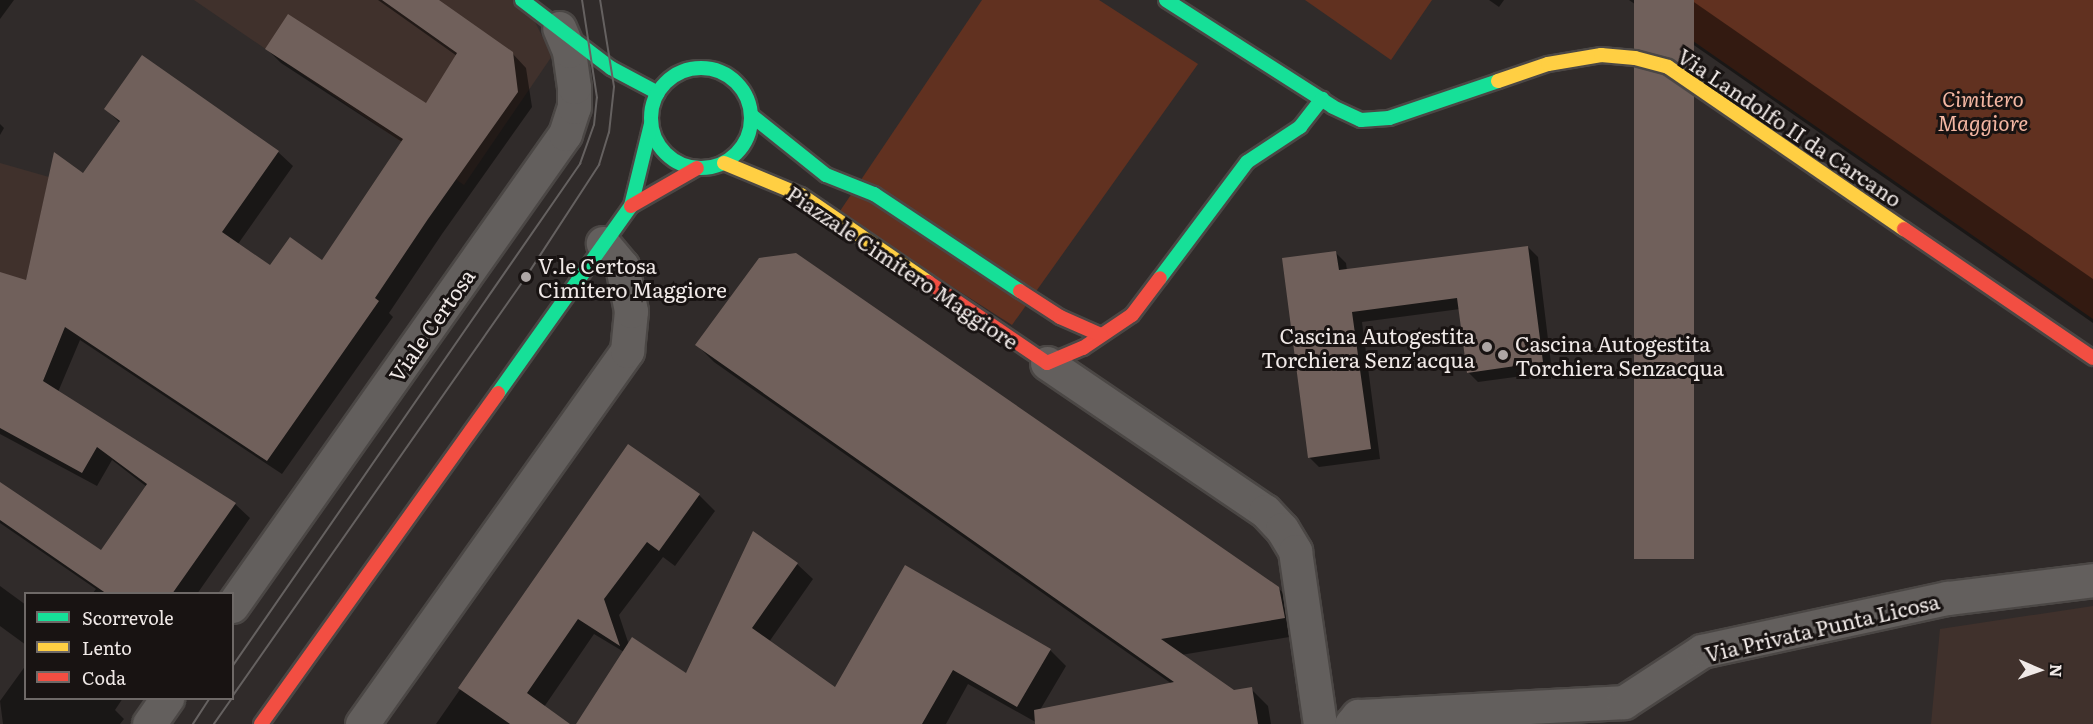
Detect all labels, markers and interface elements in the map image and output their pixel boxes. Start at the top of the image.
street label: Via Landolfo II da Carcano [1673,43,1907,211]
park label: Cimitero Maggiore [1938,85,2028,135]
street label: Piazzale Cimitero Maggiore [783,180,1023,354]
place label: V.le Certosa Cimitero Maggiore [538,252,727,302]
street label: Viale Certosa [383,264,479,386]
marker: V.le Certosa Cimitero Maggiore [519,270,533,284]
place label: Cascina Autogestita Torchiera Senz'acqua [1261,322,1475,372]
place label: Cascina Autogestita Torchiera Senzacqua [1515,330,1724,380]
marker: Cascina Autogestita Torchiera Senz'acqua [1480,340,1494,354]
marker: Cascina Autogestita Torchiera Senzacqua [1496,348,1510,362]
street label: Via Privata Punta Licosa [1702,588,1942,666]
legend [24,592,234,700]
text: Scorrevole [82,604,174,631]
text: Lento [82,634,132,661]
north arrow [2009,640,2069,700]
text: N [2045,663,2069,678]
text: Coda [82,664,126,691]

